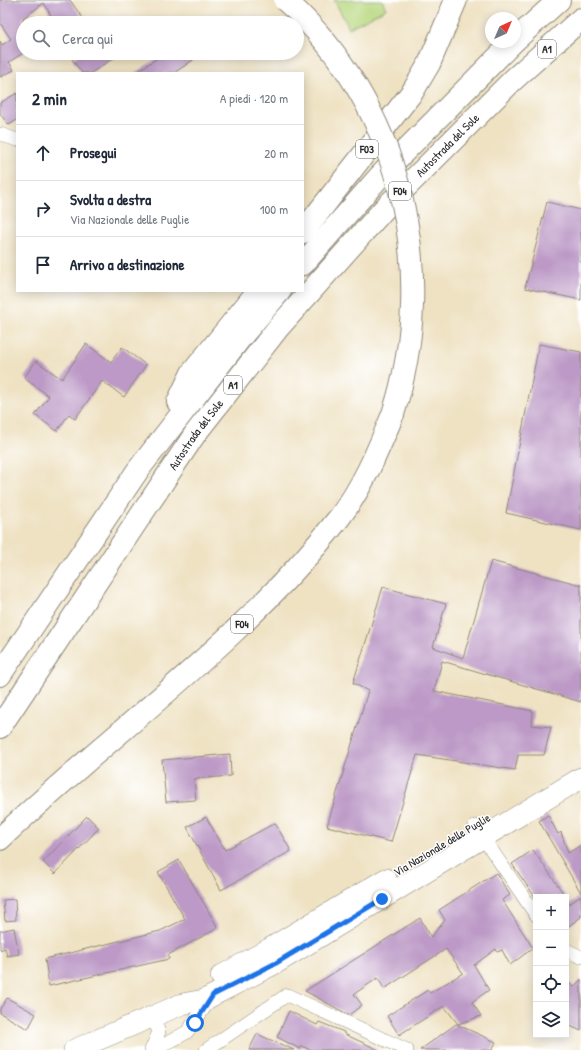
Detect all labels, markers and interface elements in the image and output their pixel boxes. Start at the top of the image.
north arrow [485,12,521,48]
search box [16,16,304,60]
icon: search [30,27,52,49]
text: Cerca qui [62,28,113,49]
road number: A1 [538,40,556,58]
text: 2 min [32,87,67,110]
text: A piedi · 120 m [220,89,288,107]
street label: Autostrada del Sole [412,109,483,181]
road number: F03 [356,140,378,158]
icon: ahead [32,142,54,164]
text: Prosegui [70,142,117,163]
text: 20 m [264,144,288,162]
road number: F04 [389,182,411,200]
text: Svolta a destra [70,189,151,210]
icon: right [32,198,54,220]
text: 100 m [260,200,288,218]
text: Via Nazionale delle Puglie [70,210,189,228]
icon: arrive [32,254,54,276]
text: Arrivo a destinazione [70,254,184,275]
road number: A1 [224,376,242,394]
street label: Autostrada del Sole [164,395,227,473]
road number: F04 [231,615,253,633]
street label: Via Nazionale delle Puglie [390,809,494,880]
route end [373,890,391,908]
map controls [533,894,569,1038]
button: + [533,894,569,930]
button: − [533,930,569,966]
button: locate [533,966,569,1002]
button: layers [533,1002,569,1038]
route start [186,1014,204,1032]

